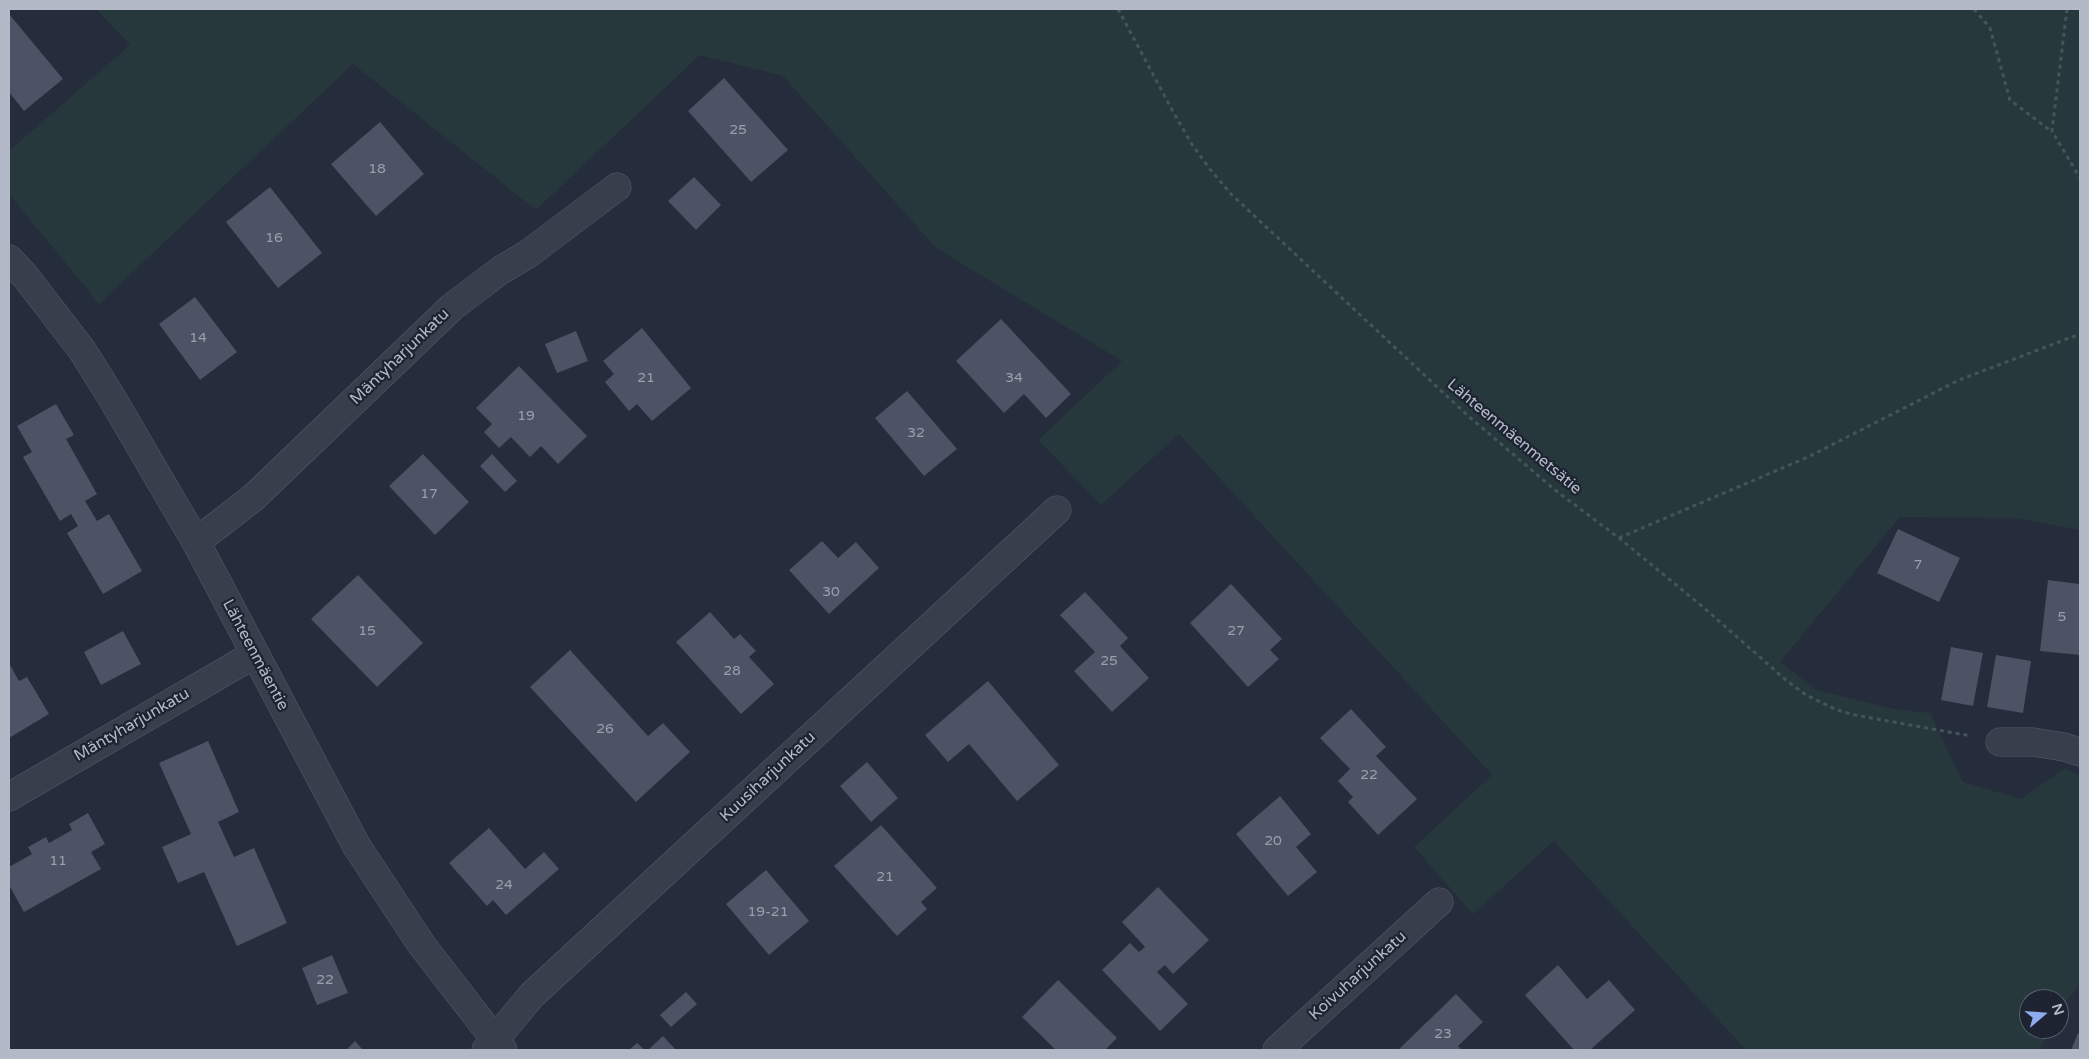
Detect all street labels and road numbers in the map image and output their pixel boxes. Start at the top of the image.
street label: Mäntyharjunkatu [346,305,454,409]
street label: Lähteenmäenmetsätie [1443,375,1585,499]
street label: Lähteenmäentie [218,596,292,714]
street label: Mäntyharjunkatu [71,684,193,766]
street label: Kuusiharjunkatu [716,728,820,826]
street label: Koivuharjunkatu [1305,927,1411,1025]

